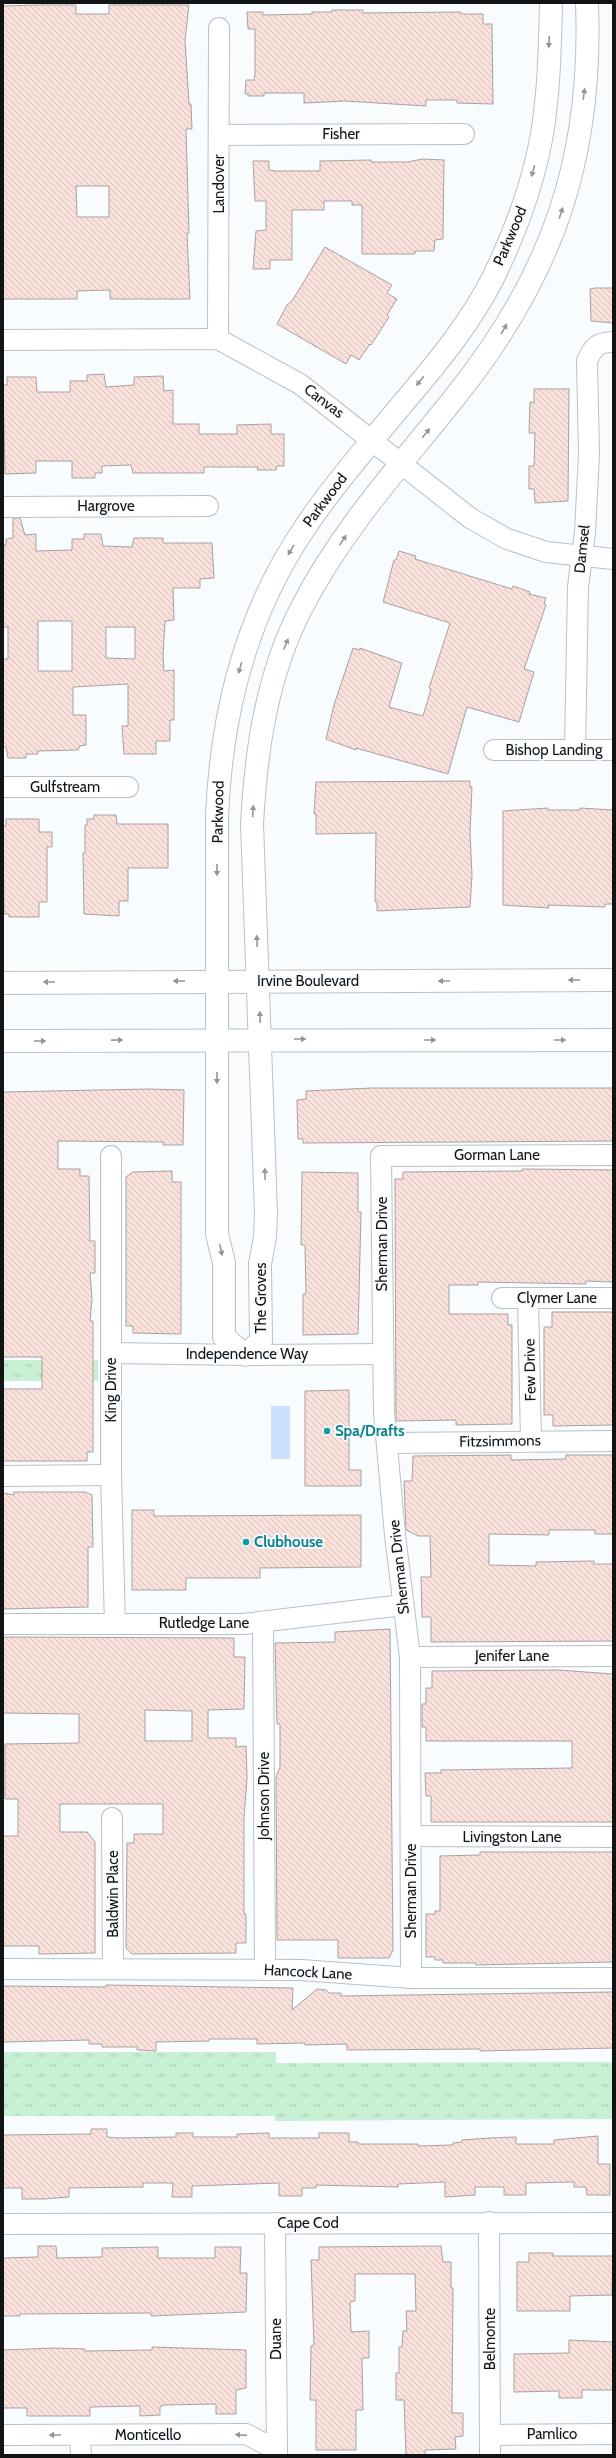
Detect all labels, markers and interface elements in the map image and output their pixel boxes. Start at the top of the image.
one-way arrow [546,36,553,48]
one-way arrow [581,88,587,100]
street label: Fisher [322,125,360,143]
street label: Landover [210,154,228,214]
one-way arrow [530,165,536,177]
street label: Parkwood [489,204,531,268]
one-way arrow [558,206,564,218]
one-way arrow [501,323,508,335]
one-way arrow [416,376,425,387]
street label: Canvas [300,380,348,422]
one-way arrow [421,427,430,438]
street label: Parkwood [299,470,351,530]
street label: Hargrove [77,497,135,515]
street label: Damsel [571,523,594,574]
one-way arrow [339,535,347,545]
one-way arrow [288,544,295,556]
one-way arrow [284,637,290,649]
one-way arrow [236,662,242,675]
street label: Bishop Landing [506,741,603,759]
street label: Gulfstream [30,778,100,796]
street label: Parkwood [208,781,228,843]
one-way arrow [250,804,256,817]
one-way arrow [214,864,220,877]
one-way arrow [253,935,260,947]
street label: Irvine Boulevard [257,972,359,990]
one-way arrow [567,977,580,983]
one-way arrow [172,978,185,984]
one-way arrow [437,978,450,984]
one-way arrow [42,979,55,985]
one-way arrow [257,1010,263,1023]
one-way arrow [294,1036,307,1042]
one-way arrow [111,1037,123,1044]
one-way arrow [424,1037,437,1043]
one-way arrow [554,1037,567,1043]
one-way arrow [34,1038,47,1044]
one-way arrow [214,1072,220,1085]
street label: Gorman Lane [454,1146,540,1164]
one-way arrow [262,1167,268,1180]
street label: Sherman Drive [373,1196,391,1291]
one-way arrow [218,1244,224,1256]
street label: The Groves [252,1263,270,1333]
street label: Clymer Lane [517,1289,597,1307]
street label: Few Drive [520,1338,540,1402]
street label: Independence Way [186,1345,309,1363]
street label: King Drive [102,1357,120,1422]
place label: Spa/Drafts [335,1422,405,1440]
marker: Spa/Drafts [322,1426,332,1436]
street label: Fitzsimmons [459,1431,541,1451]
street label: Sherman Drive [385,1519,413,1615]
place label: Clubhouse [254,1533,323,1551]
marker: Clubhouse [241,1537,251,1547]
street label: Rutledge Lane [159,1614,250,1632]
street label: Jenifer Lane [474,1647,549,1665]
street label: Johnson Drive [255,1752,273,1841]
street label: Livingston Lane [462,1828,562,1846]
street label: Sherman Drive [402,1843,420,1938]
street label: Baldwin Place [104,1850,122,1938]
street label: Hancock Lane [263,1961,353,1983]
street label: Cape Cod [277,2214,339,2232]
street label: Belmonte [481,2307,499,2370]
street label: Duane [267,2318,285,2360]
street label: Pamlico [527,2425,577,2443]
street label: Monticello [115,2426,181,2444]
one-way arrow [235,2431,247,2438]
one-way arrow [48,2432,61,2438]

